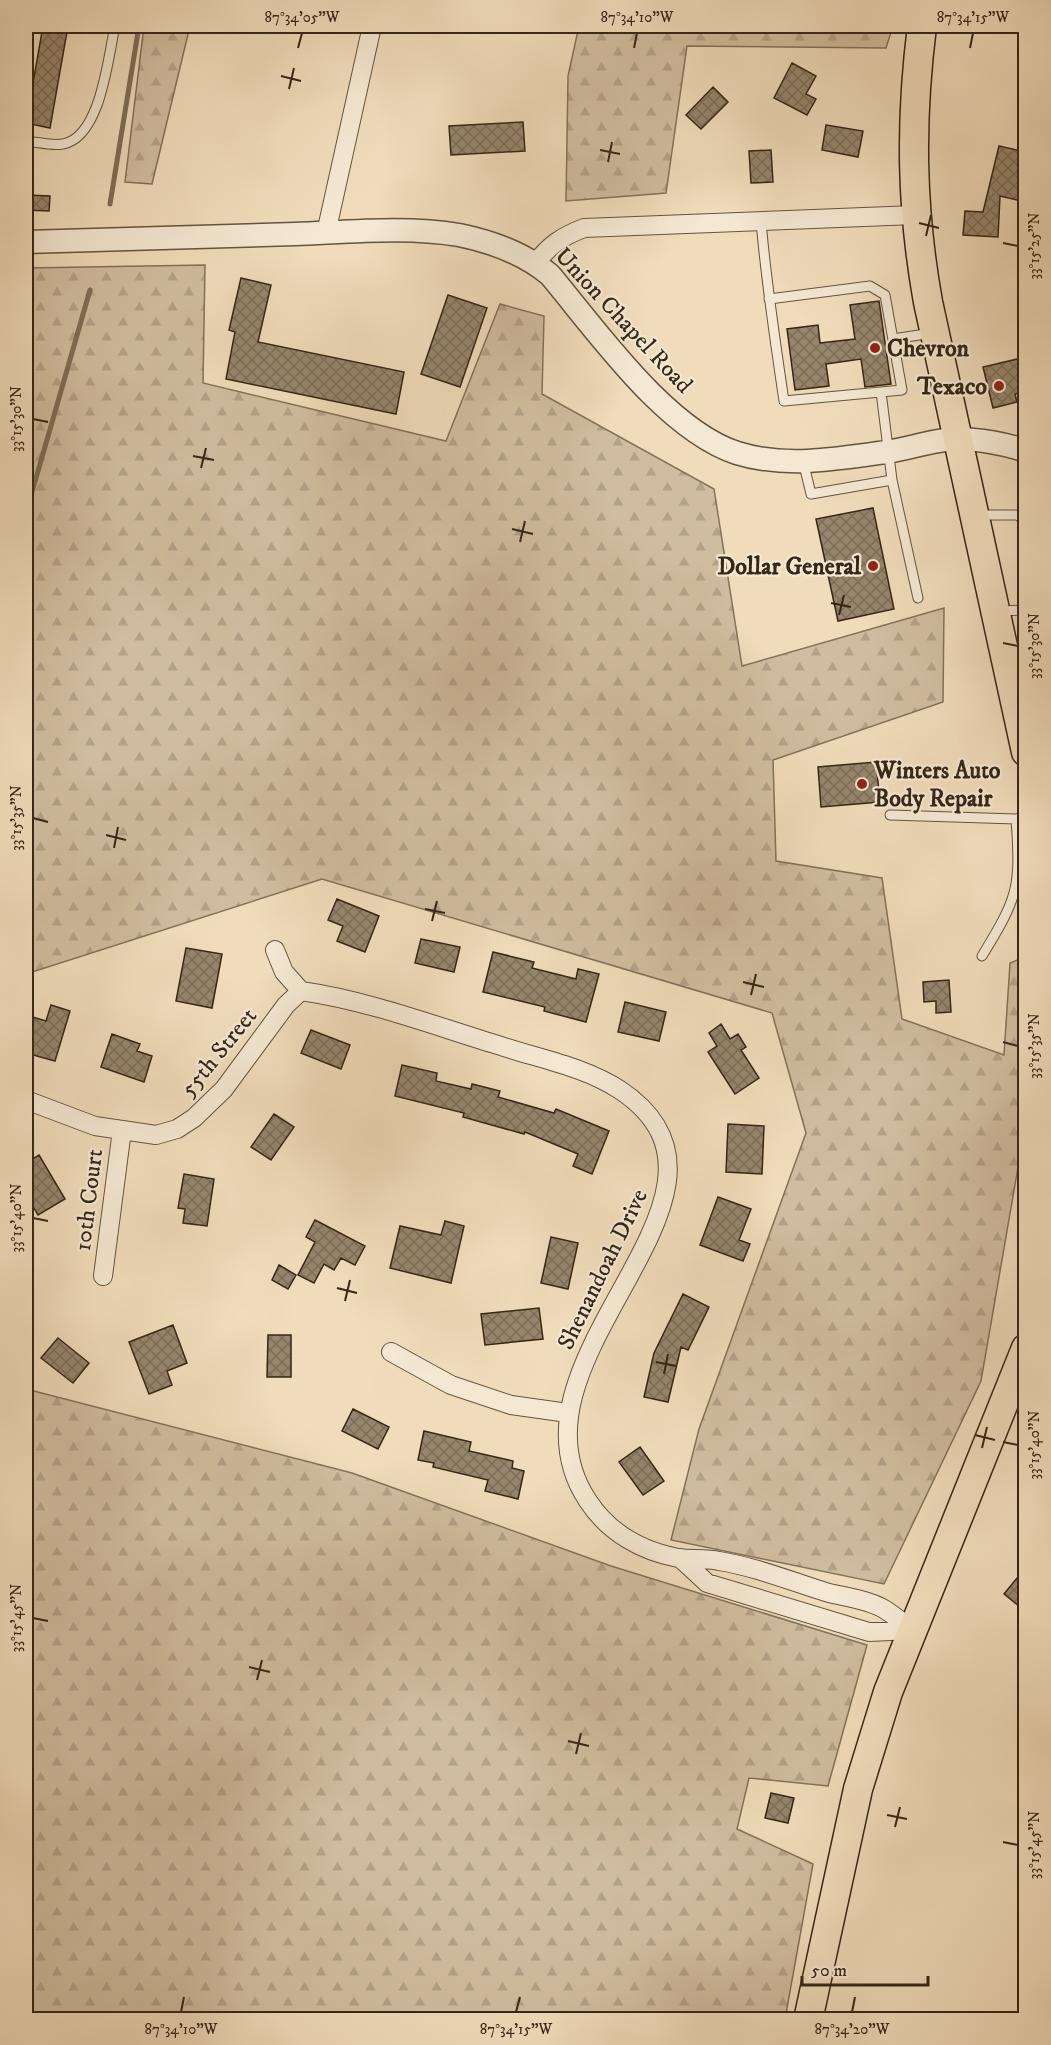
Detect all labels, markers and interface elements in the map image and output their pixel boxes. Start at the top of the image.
text: 87°34'05"W [265,8,340,27]
text: 87°34'10"W [601,8,674,27]
text: 87°34'15"W [937,8,1009,27]
text: 33°15'25"N [1025,212,1044,280]
street label: Union Chapel Road [548,241,699,400]
place label: Chevron [887,334,970,364]
marker: Chevron [868,341,882,355]
place label: Texaco [916,372,987,402]
marker: Texaco [992,379,1006,393]
text: 33°15'30"N [7,386,26,452]
place label: Dollar General [717,552,862,582]
marker: Dollar General [866,559,880,573]
text: 33°15'30"N [1025,613,1044,679]
place label: Winters Auto Body Repair [873,756,1001,814]
marker: Winters Auto Body Repair [855,777,869,791]
text: 33°15'35"N [7,785,26,851]
street label: 55th Street [174,1002,264,1103]
text: 33°15'35"N [1025,1013,1044,1079]
street label: 10th Court [68,1147,110,1253]
text: 33°15'40"N [7,1183,26,1253]
street label: Shenandoah Drive [551,1184,655,1355]
text: 33°15'40"N [1025,1410,1044,1480]
text: 33°15'45"N [7,1584,26,1652]
text: 33°15'45"N [1025,1811,1044,1879]
scale bar [802,1949,928,1987]
text: 50 m [811,1960,847,1982]
text: 87°34'10"W [145,2020,218,2039]
text: 87°34'15"W [480,2020,552,2039]
text: 87°34'20"W [815,2020,890,2039]

